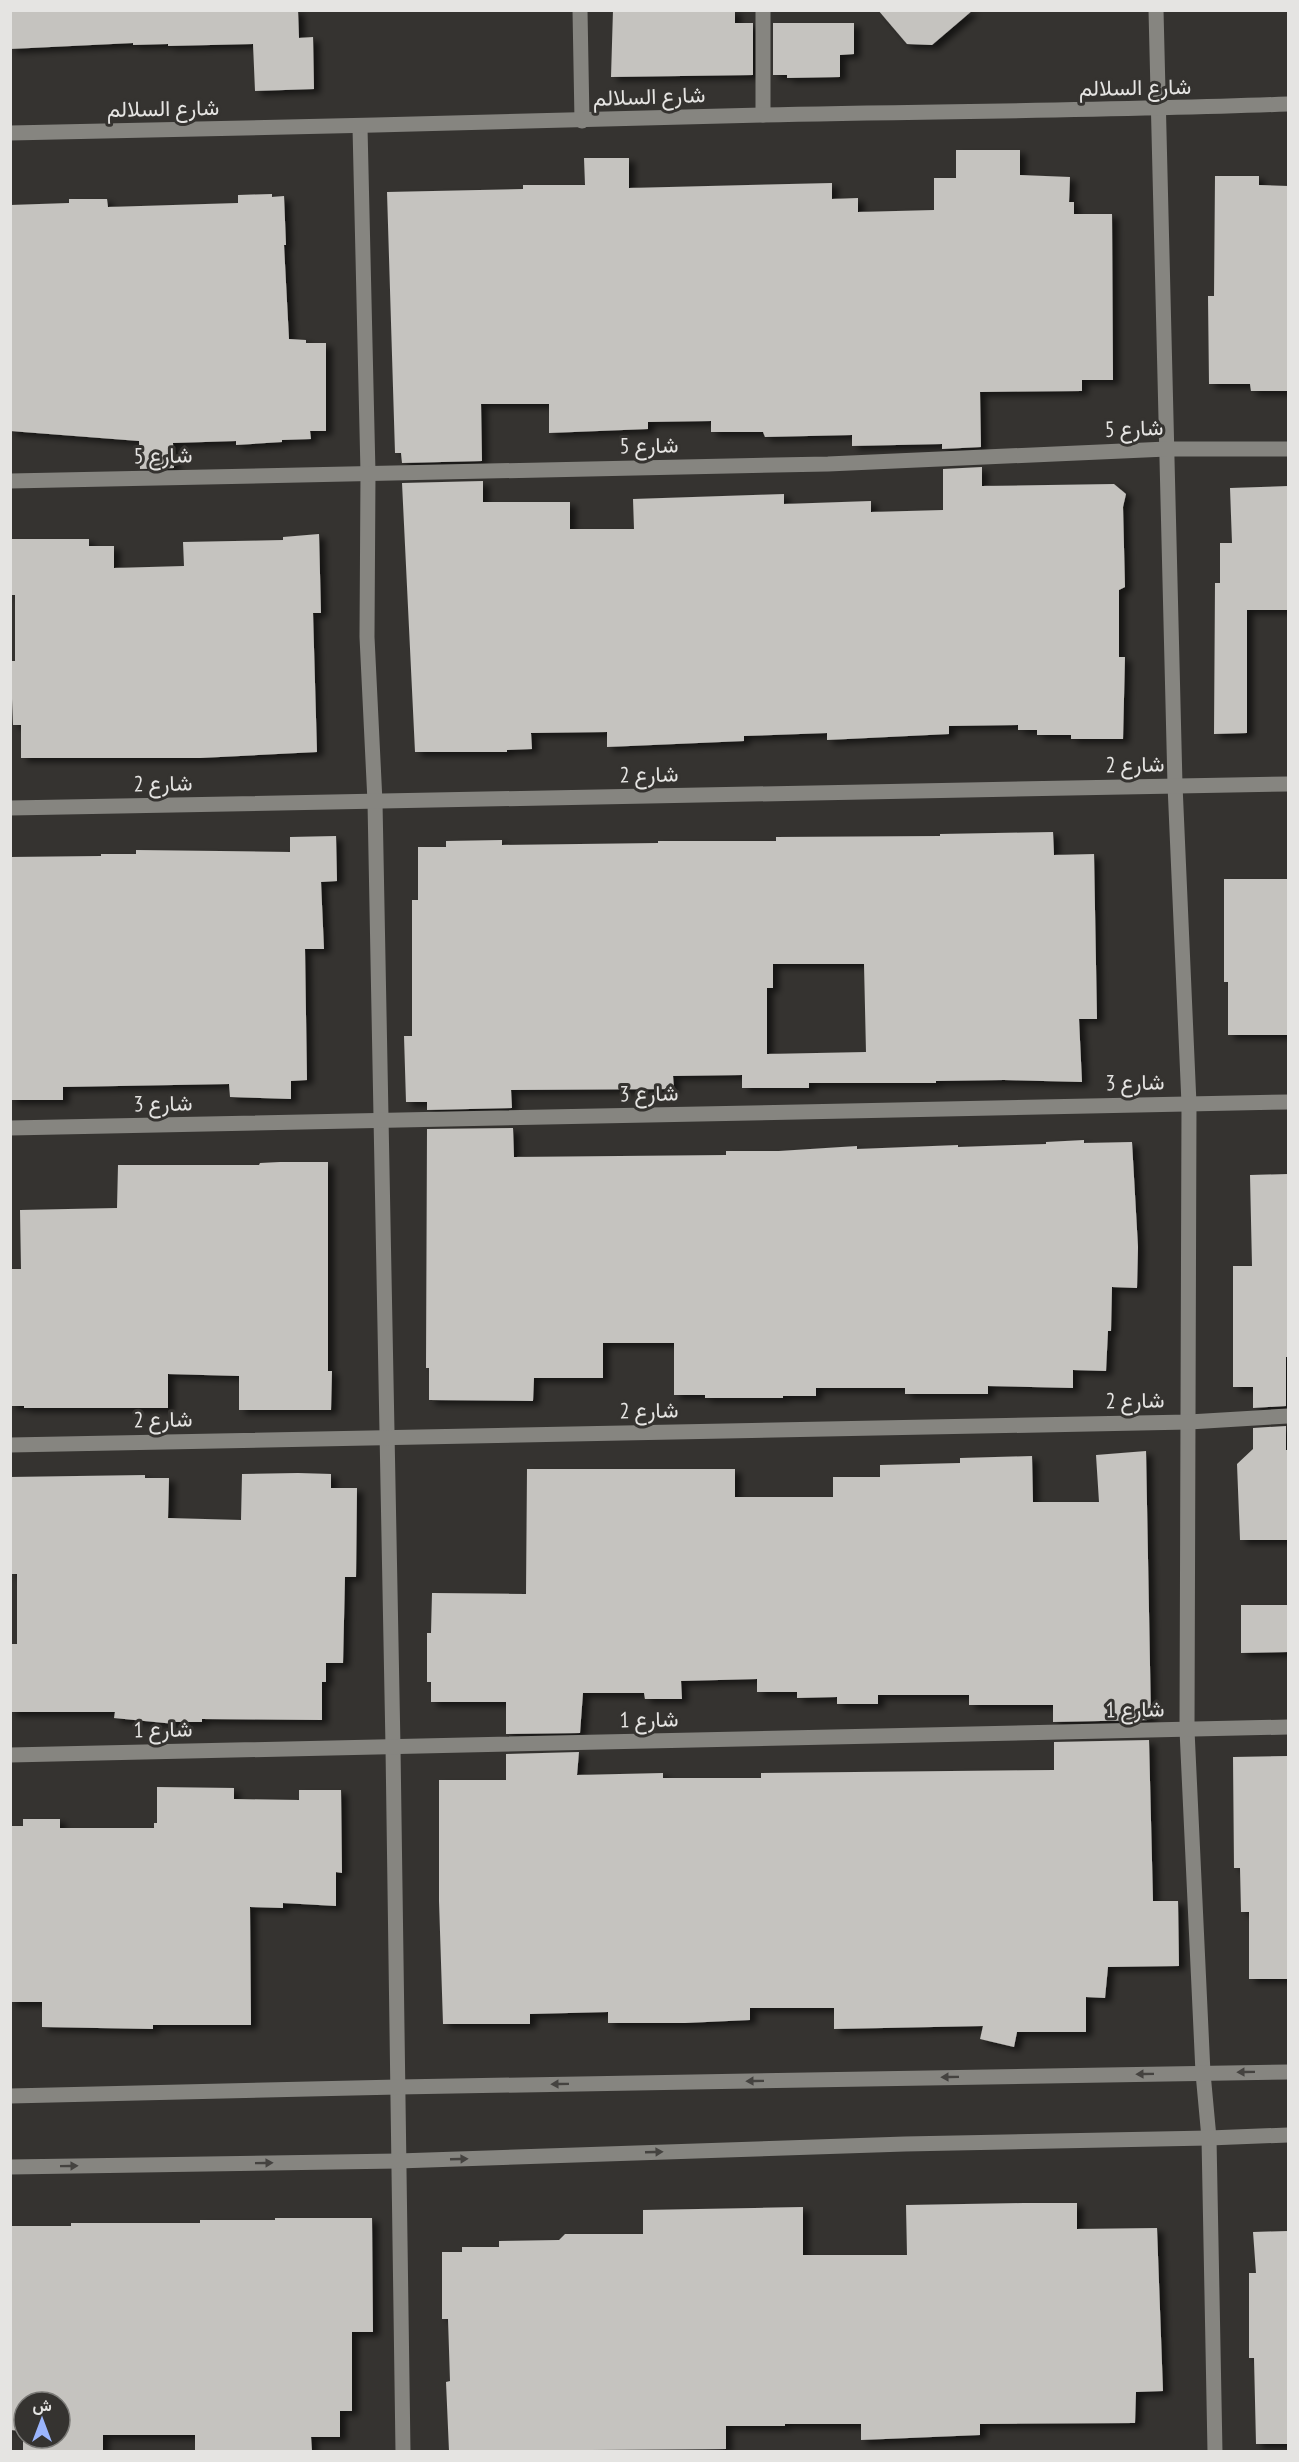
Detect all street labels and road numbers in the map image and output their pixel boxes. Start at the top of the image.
street label: شارع السلالم [1079,72,1191,103]
street label: شارع السلالم [592,80,706,113]
street label: شارع السلالم [107,93,219,124]
street label: شارع 5 [1104,413,1164,444]
street label: شارع 5 [619,430,679,461]
street label: شارع 5 [133,440,193,471]
street label: شارع 2 [1105,749,1165,780]
street label: شارع 2 [619,759,679,790]
street label: شارع 2 [133,768,193,799]
street label: شارع 3 [1105,1067,1165,1098]
street label: شارع 3 [619,1078,679,1109]
street label: شارع 3 [133,1088,193,1119]
street label: شارع 2 [1105,1385,1165,1416]
street label: شارع 2 [619,1395,679,1426]
street label: شارع 2 [133,1404,193,1435]
street label: شارع 1 [1105,1694,1165,1725]
street label: شارع 1 [619,1704,679,1735]
street label: شارع 1 [133,1714,193,1745]

